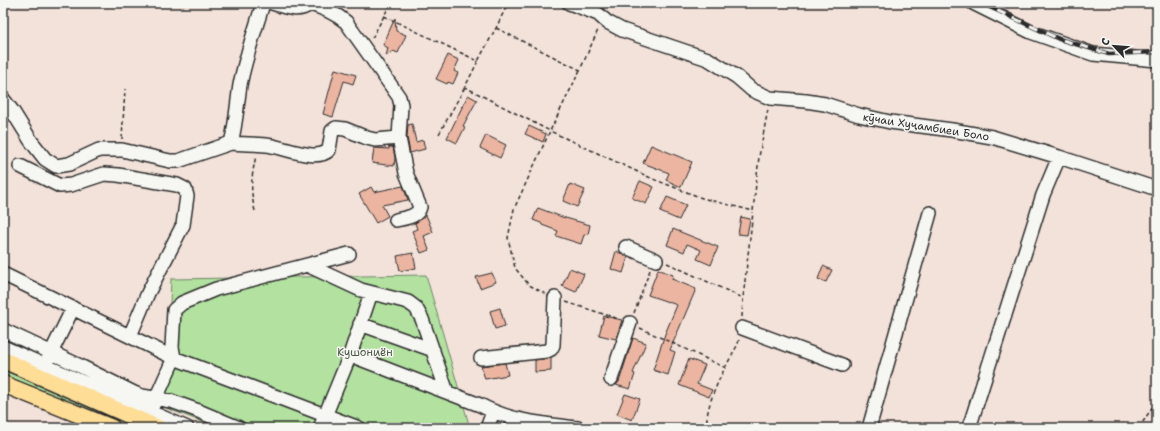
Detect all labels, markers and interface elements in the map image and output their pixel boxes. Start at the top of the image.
north arrow [1094,26,1134,66]
text: С [1097,35,1114,48]
street label: кӯчаи Хуҷамбиеи Боло [862,110,991,144]
park label: Кушониён [337,345,393,360]

